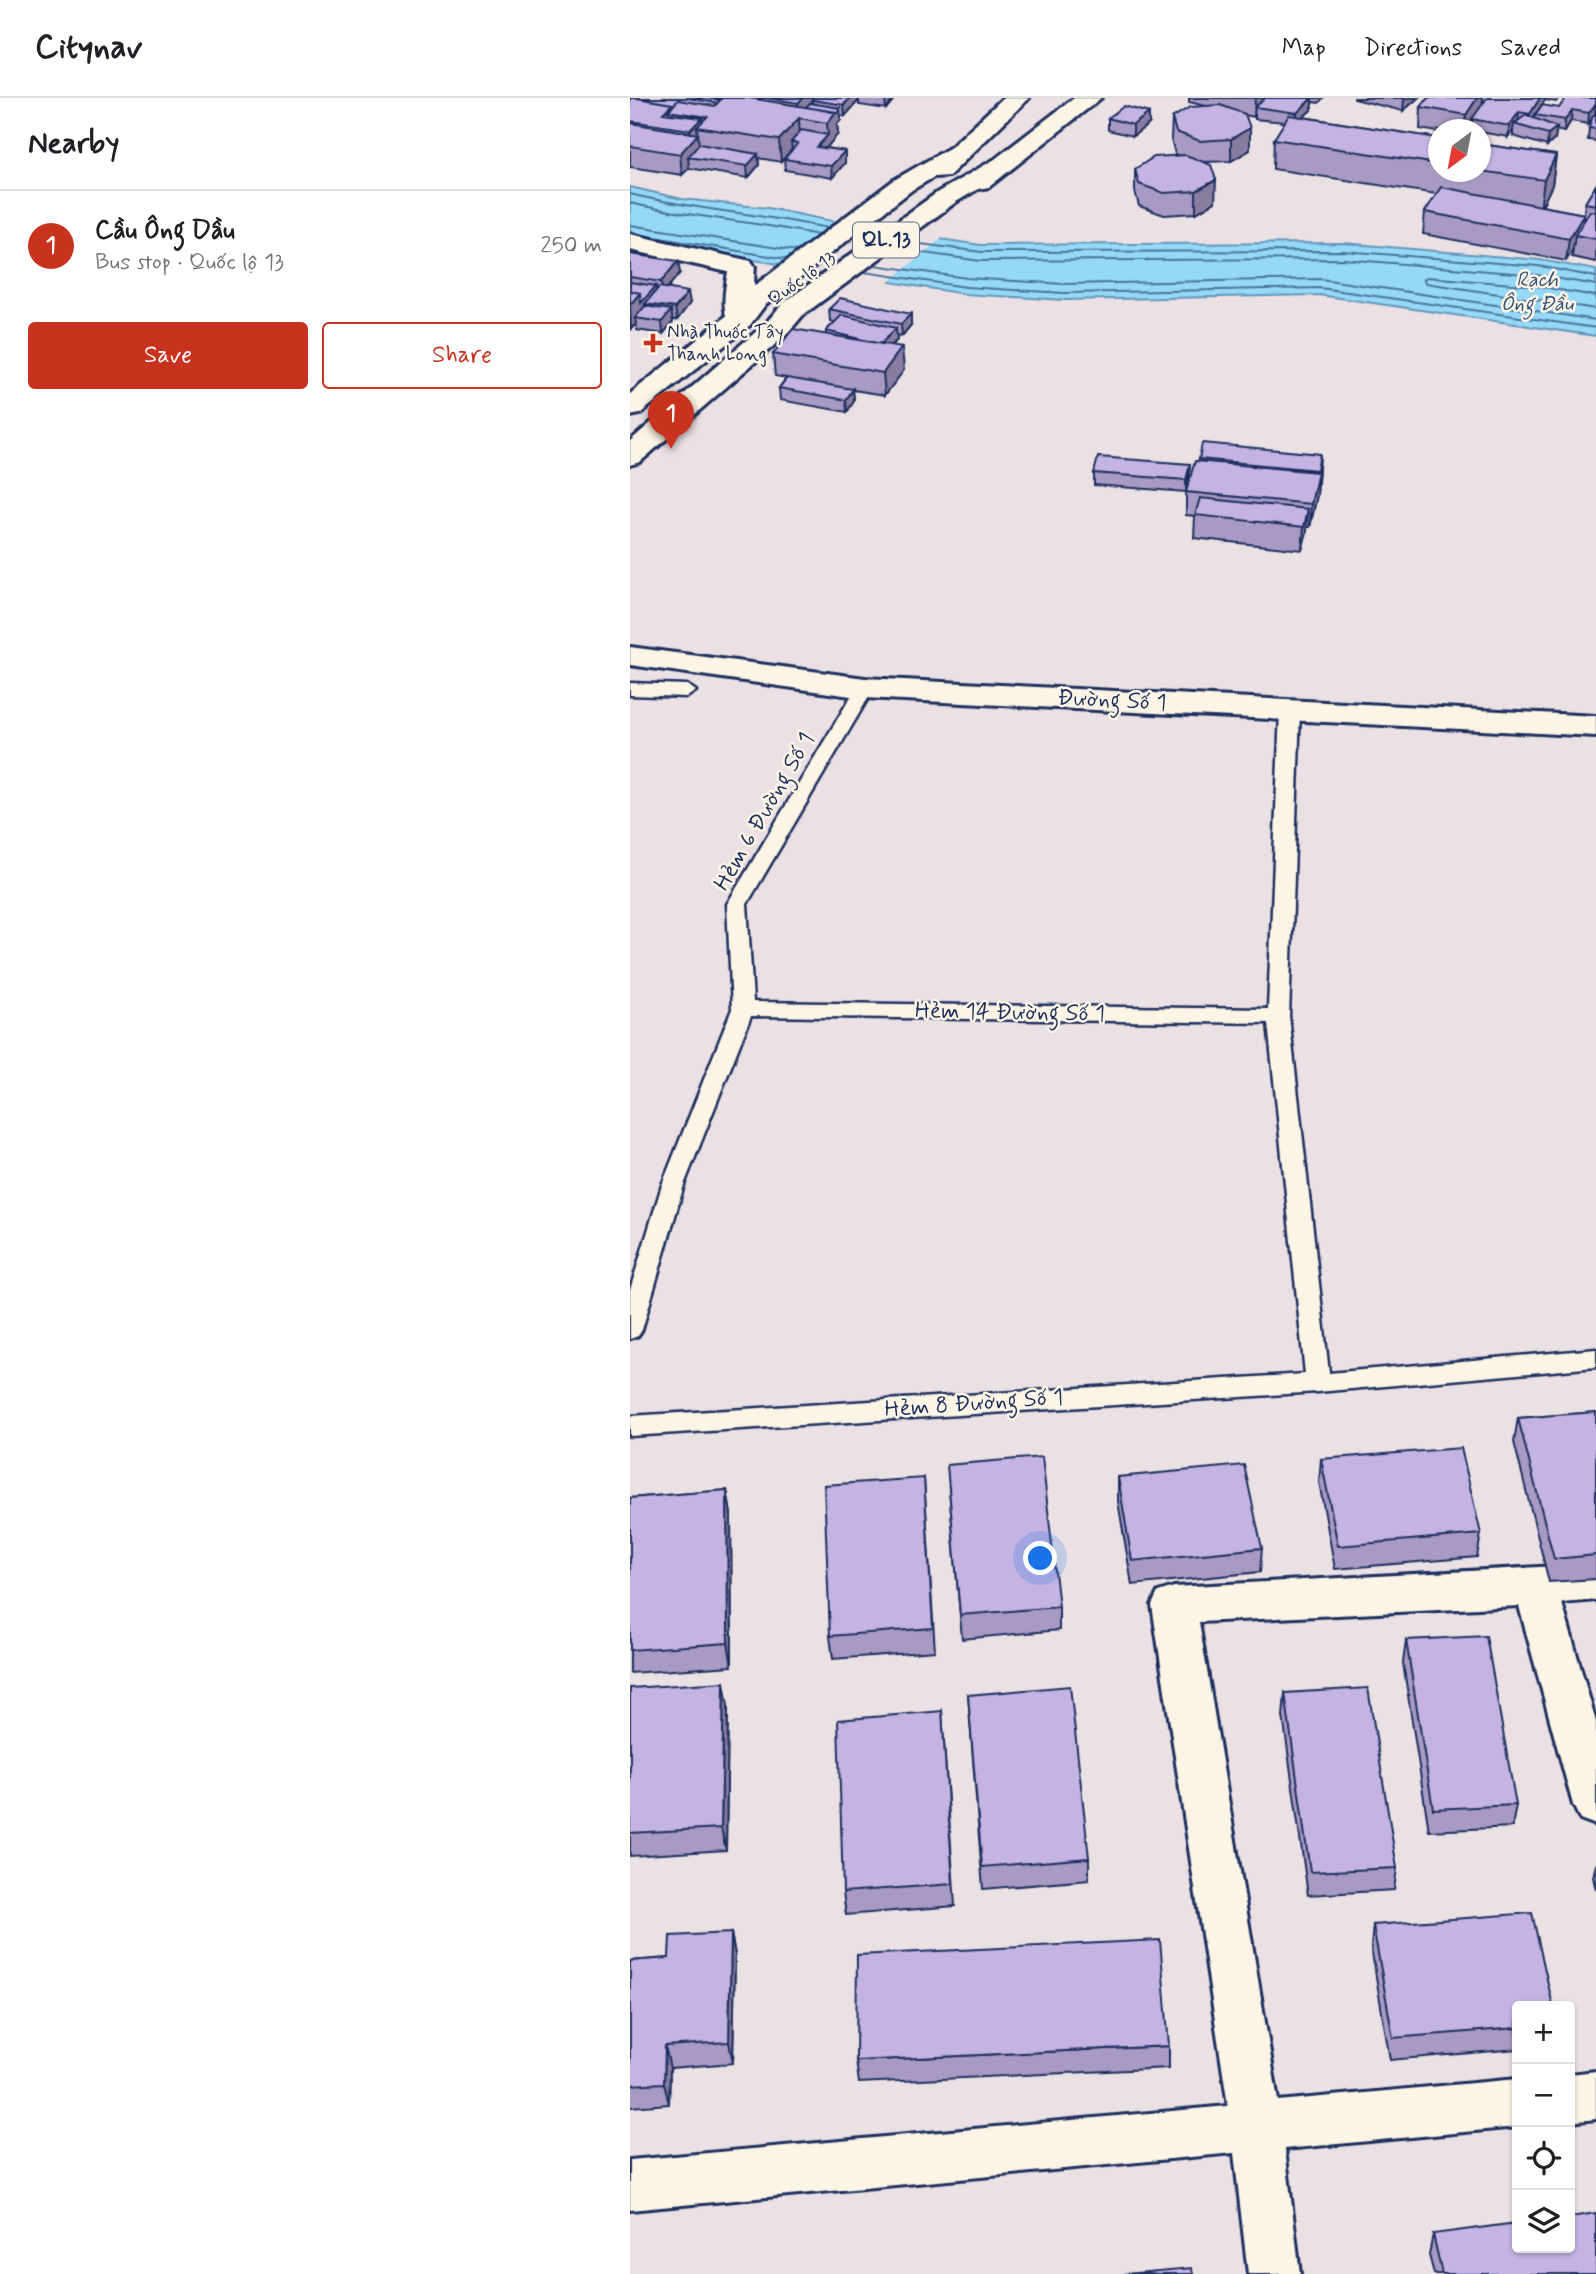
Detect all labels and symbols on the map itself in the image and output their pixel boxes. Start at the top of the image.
north arrow [1428,119,1491,182]
road number: QL.13 [853,222,919,258]
street label: Quốc lộ 13 [763,246,841,312]
water label: Rạch Ông Đầu [1501,266,1575,320]
place label: Nhà Thuốc Tây Thanh Long [667,320,784,368]
marker: Nhà Thuốc Tây Thanh Long [645,335,661,351]
pin: 1 [648,391,694,449]
street label: Đường Số 1 [1057,683,1167,721]
street label: Hẻm 6 Đường Số 1 [708,727,824,898]
street label: Hẻm 14 Đường Số 1 [914,996,1105,1032]
street label: Hẻm 8 Đường Số 1 [884,1383,1065,1427]
your location [1023,1541,1057,1575]

